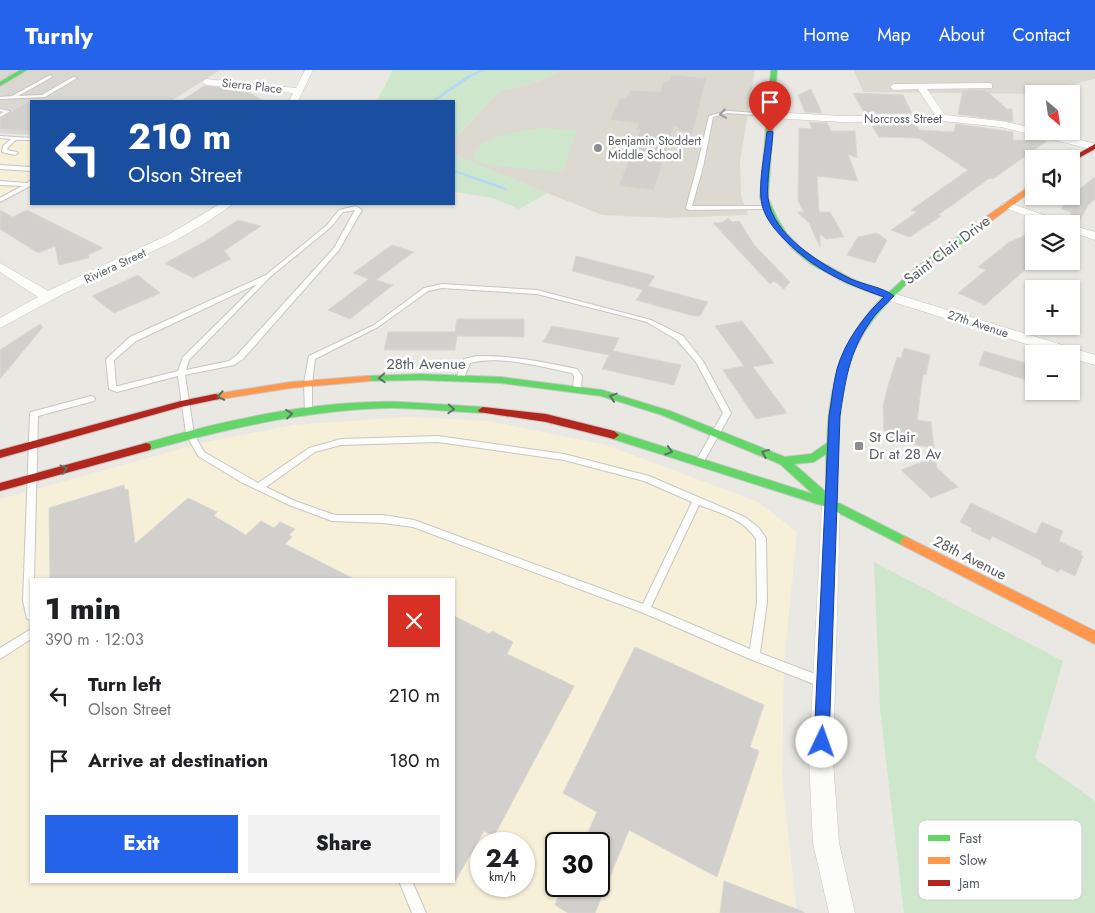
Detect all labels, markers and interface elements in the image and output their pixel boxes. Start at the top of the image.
text: Turnly [25,18,93,53]
text: Home [803,22,849,48]
text: Map [877,22,911,48]
text: About [939,22,984,48]
text: Contact [1012,22,1070,48]
street label: Sierra Place [221,74,283,98]
pin [749,81,791,132]
north arrow [1025,85,1080,140]
map controls [1025,85,1080,400]
icon: arrive [756,88,784,116]
one-way arrow [719,108,727,119]
street label: Norcross Street [864,110,942,128]
text: 210 m [128,112,231,162]
icon: left [45,120,110,185]
place label: Benjamin Stoddert Middle School [608,132,701,164]
marker: Benjamin Stoddert Middle School [592,142,604,154]
button: sound [1025,150,1080,205]
text: Olson Street [128,158,242,190]
street label: Saint Clair Drive [899,210,995,290]
button: layers [1025,215,1080,270]
street label: Riviera Street [81,244,149,288]
button: + [1025,280,1080,335]
street label: 27th Avenue [945,306,1011,342]
button: − [1025,345,1080,400]
street label: 28th Avenue [386,353,466,375]
one-way arrow [378,373,386,384]
one-way arrow [217,391,225,401]
one-way arrow [610,392,618,402]
one-way arrow [448,403,456,414]
one-way arrow [286,409,294,420]
place label: St Clair Dr at 28 Av [869,426,942,465]
marker: St Clair Dr at 28 Av [853,440,865,452]
one-way arrow [664,446,672,456]
one-way arrow [761,449,770,460]
one-way arrow [59,464,68,475]
street label: 28th Avenue [930,530,1011,586]
text: 1 min [45,587,121,630]
button: close [388,595,440,647]
text: 390 m · 12:03 [45,628,144,651]
text: Turn left [88,671,161,698]
icon: left [45,682,73,710]
text: 210 m [389,682,440,709]
text: Olson Street [88,698,171,721]
position arrow [795,715,847,767]
icon: arrive [45,747,73,775]
text: Arrive at destination [88,747,268,774]
text: 180 m [389,747,440,774]
button: Exit [45,815,238,873]
button: Share [248,815,440,873]
legend [918,820,1082,900]
text: Fast [959,828,982,848]
speed limit sign: 30 [545,832,610,897]
text: 24 [486,840,519,876]
text: Slow [959,850,987,870]
text: km/h [489,868,516,886]
text: Jam [957,873,980,893]

